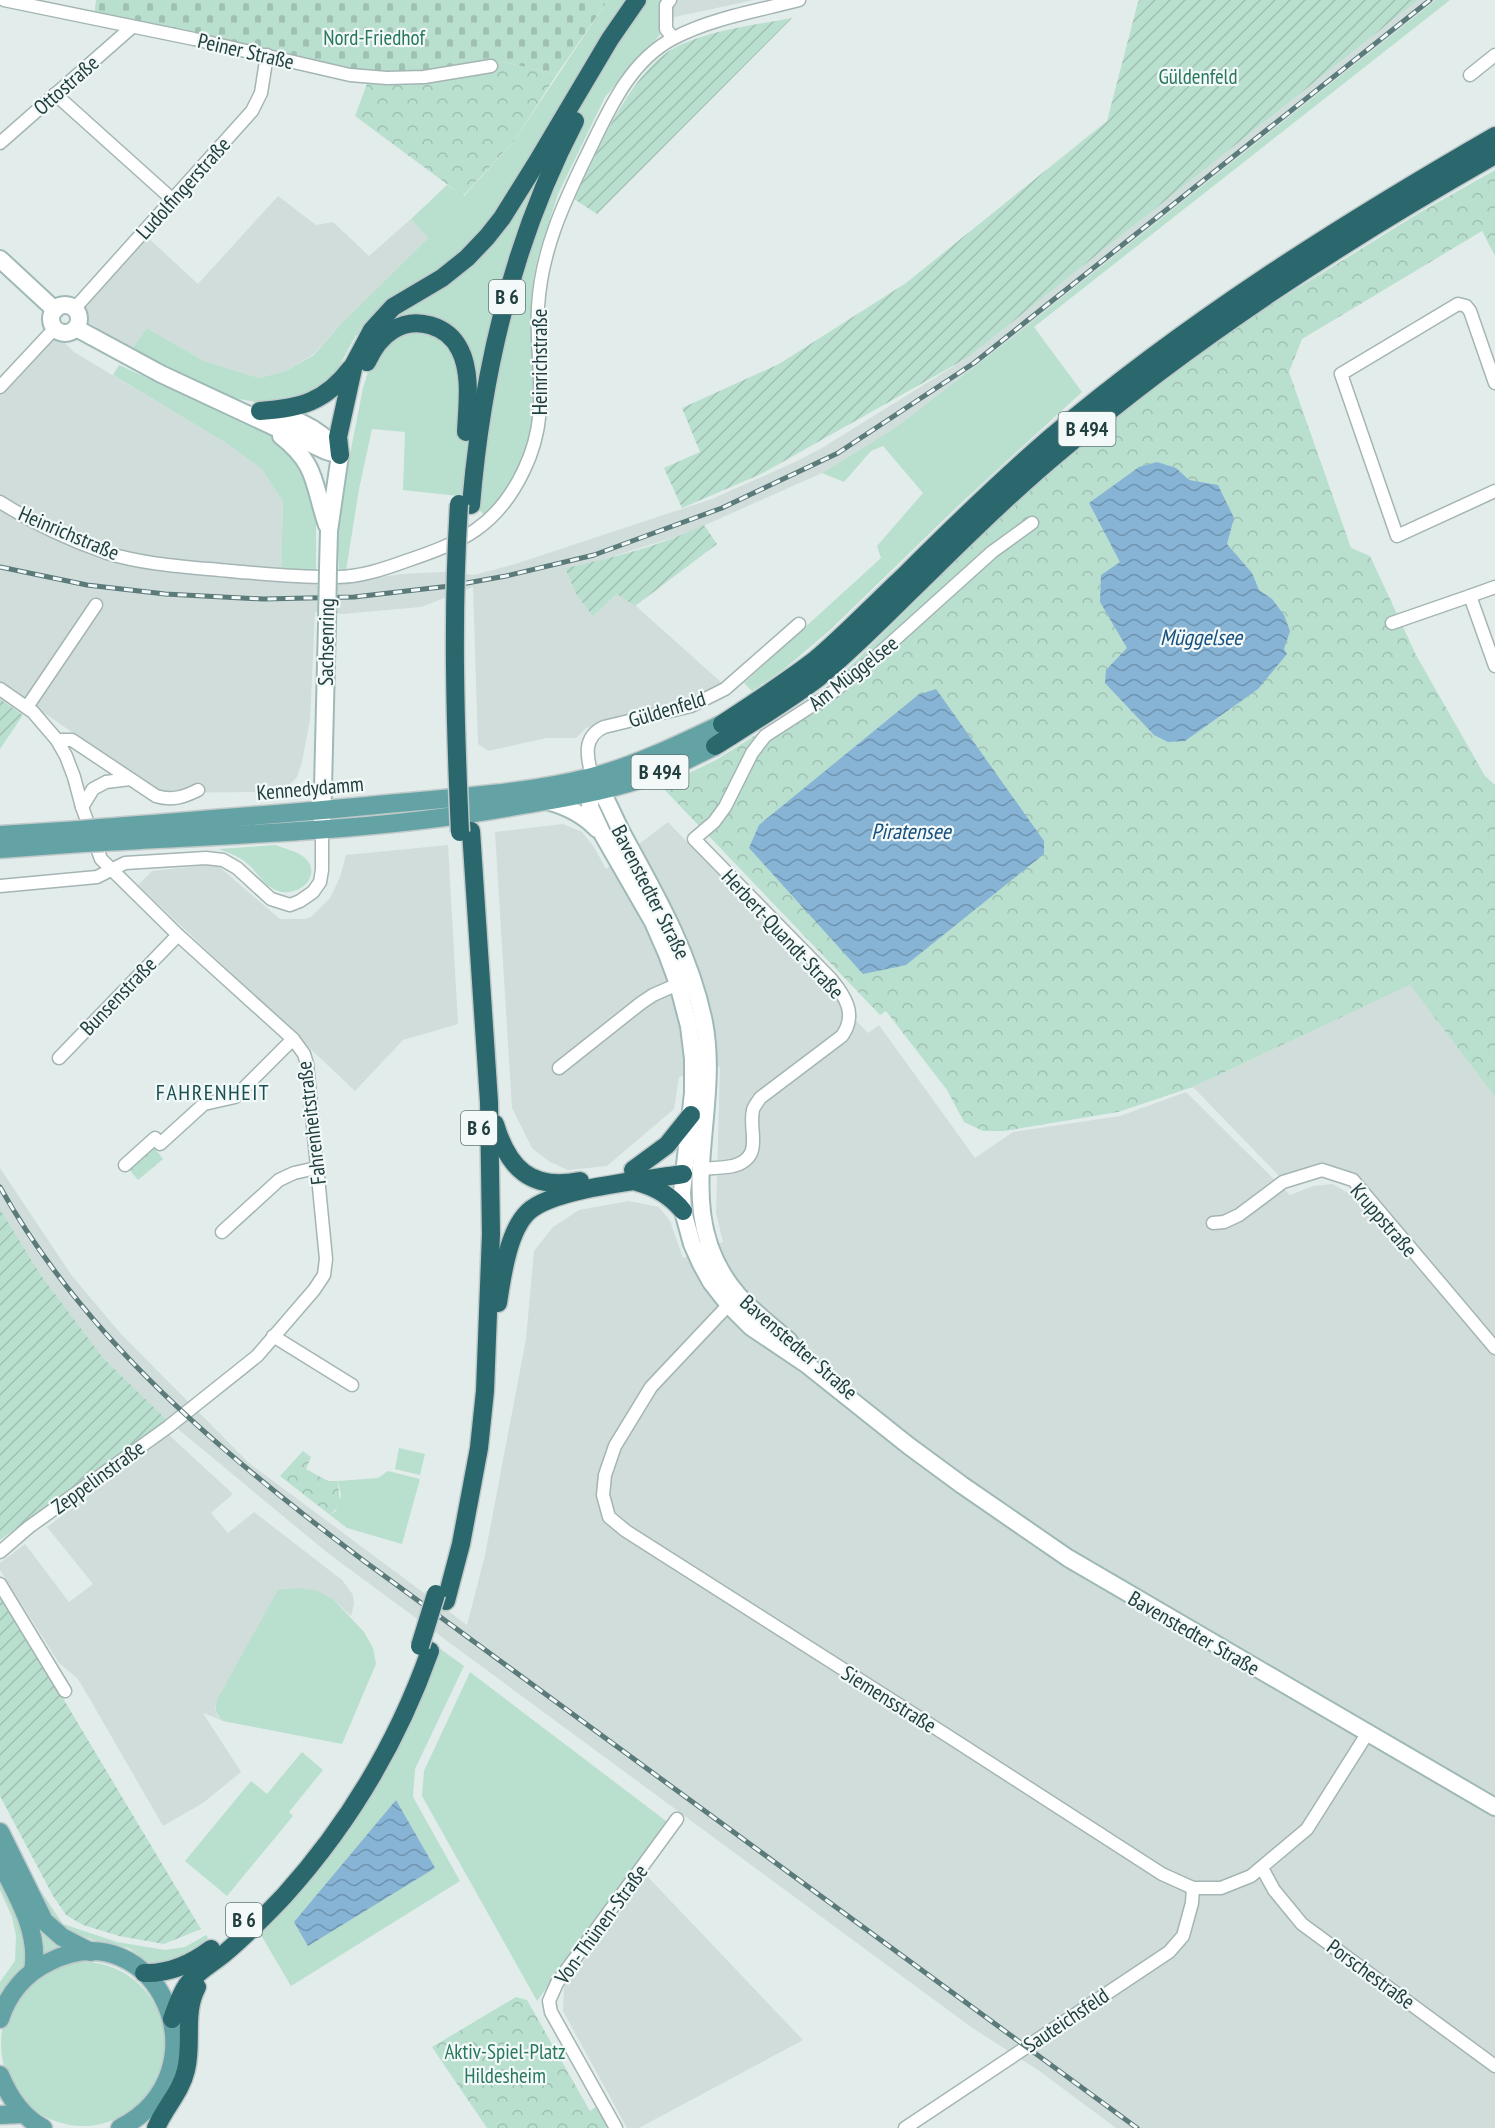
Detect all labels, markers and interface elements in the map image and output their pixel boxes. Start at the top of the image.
park label: Nord-Friedhof [323,24,425,51]
street label: Peiner Straße [195,27,297,75]
street label: Ottostraße [28,49,104,121]
park label: Güldenfeld [1158,63,1238,90]
street label: Ludolfingerstraße [130,131,236,245]
road number: B 6 [489,280,525,314]
street label: Heinrichstraße [526,309,553,415]
road number: B 494 [1058,412,1116,446]
street label: Heinrichstraße [15,500,123,566]
street label: Sachsenring [312,598,340,686]
water label: Müggelsee [1160,623,1244,651]
street label: Am Müggelsee [803,630,903,716]
street label: Güldenfeld [625,685,709,733]
road number: B 494 [632,755,688,789]
street label: Kennedydamm [255,770,365,806]
water label: Piratensee [871,817,953,845]
street label: Bavenstedter Straße [606,820,696,964]
street label: Herbert-Quandt-Straße [716,863,850,1005]
street label: Bunsenstraße [74,951,162,1041]
street label: Fahrenheitstraße [290,1060,332,1186]
district label: FAHRENHEIT [156,1078,270,1106]
road number: B 6 [461,1111,497,1145]
street label: Kruppstraße [1345,1178,1423,1262]
street label: Bavenstedter Straße [735,1289,863,1405]
street label: Zeppelinstraße [46,1434,150,1520]
street label: Bavenstedter Straße [1124,1585,1264,1681]
street label: Siemensstraße [837,1659,941,1739]
street label: Von-Thünen-Straße [548,1859,654,1990]
road number: B 6 [226,1903,262,1937]
street label: Porschestraße [1322,1933,1420,2015]
street label: Sauteichsfeld [1018,1982,1114,2058]
park label: Aktiv-Spiel-Platz Hildesheim [444,2038,566,2089]

